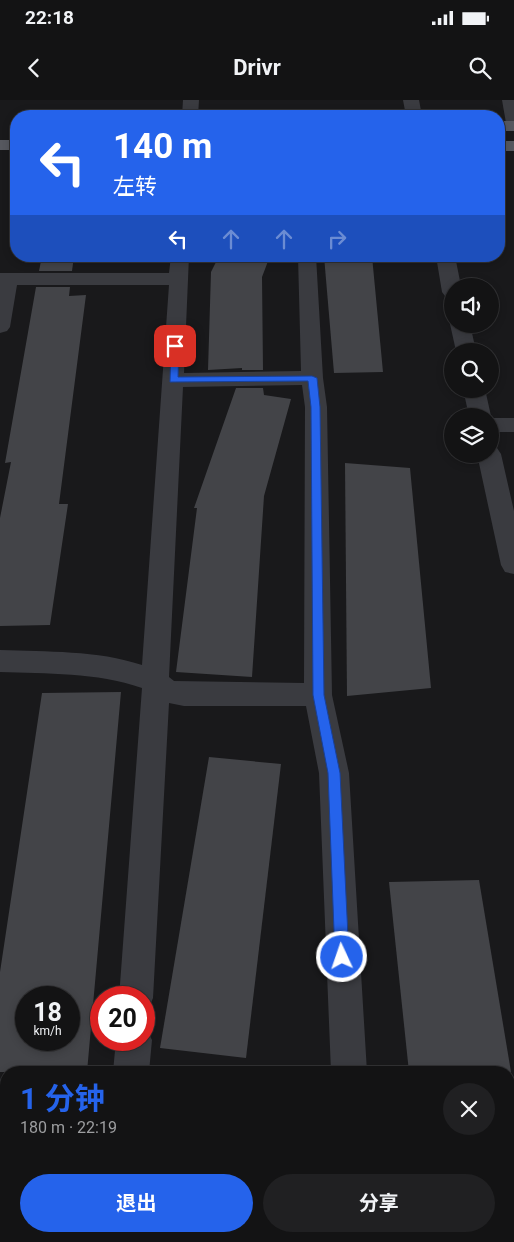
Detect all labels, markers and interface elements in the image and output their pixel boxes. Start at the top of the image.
text: 22:18 [25,6,74,29]
icon: back [20,54,48,82]
icon: search [466,54,494,82]
text: Drivr [233,55,281,80]
text: 140 m [113,126,212,167]
icon: left [30,130,95,195]
text: 左转 [113,174,157,199]
icon: left [164,225,192,253]
icon: ahead [217,225,245,253]
icon: ahead [270,225,298,253]
icon: right [323,225,351,253]
map controls [444,278,499,463]
button: sound [444,278,499,333]
pin [154,325,196,367]
icon: arrive [161,332,189,360]
button: search [444,343,499,398]
button: layers [444,408,499,463]
position arrow [315,930,367,982]
speed limit sign: 20 [90,986,155,1051]
text: 18 [33,998,62,1027]
text: km/h [33,1024,62,1038]
text: 1 分钟 [20,1081,105,1116]
button: close [443,1083,495,1135]
text: 180 m · 22:19 [20,1118,117,1137]
button: 退出 [20,1174,253,1232]
button: 分享 [263,1174,495,1232]

